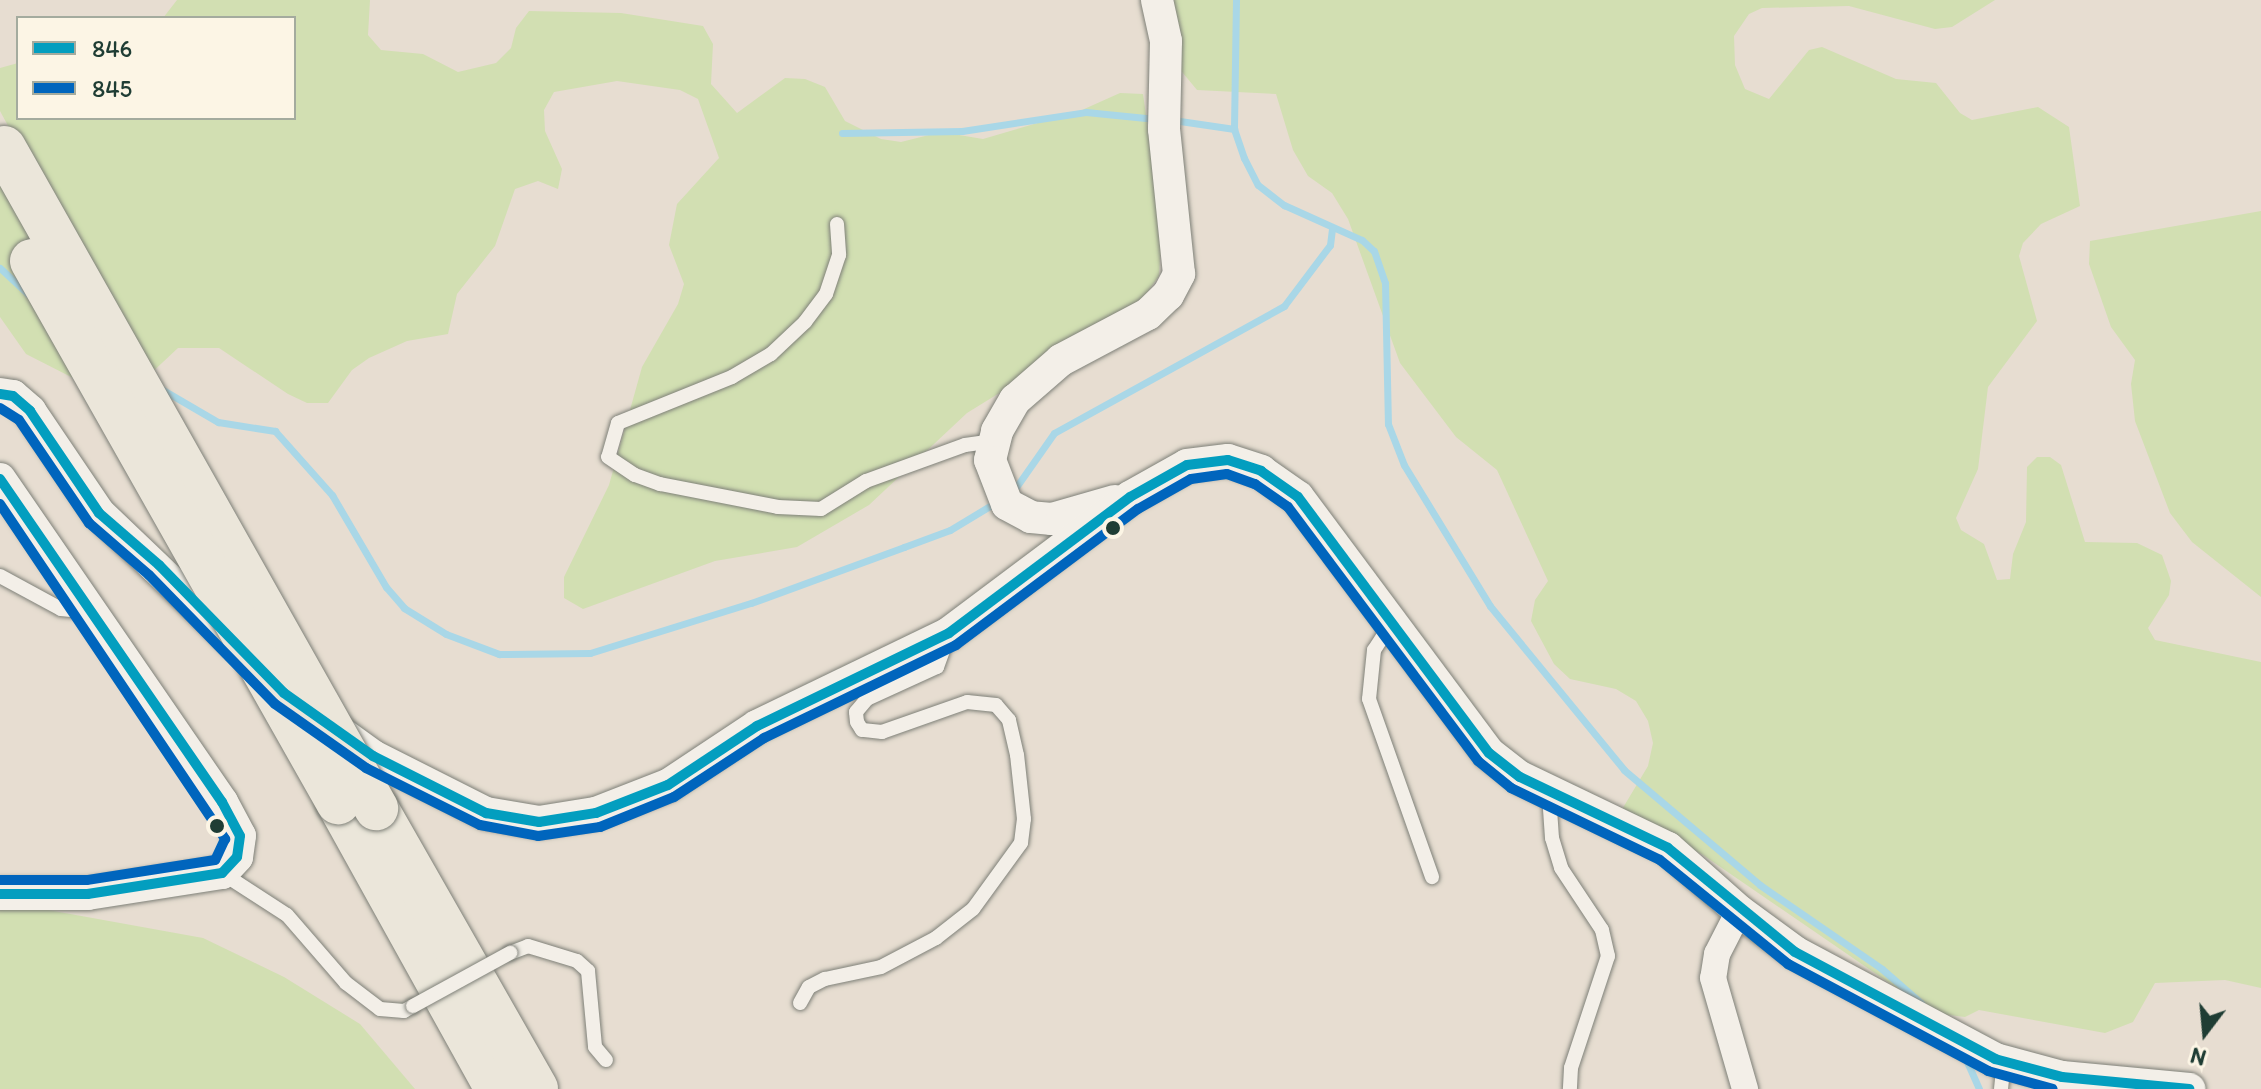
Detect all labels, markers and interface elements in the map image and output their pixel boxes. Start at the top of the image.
legend [16,16,296,120]
text: 846 [92,34,132,63]
text: 845 [92,74,132,103]
unlabelled marker [1105,520,1121,536]
unlabelled marker [209,818,225,834]
north arrow [2165,993,2245,1073]
text: N [2187,1042,2209,1072]

